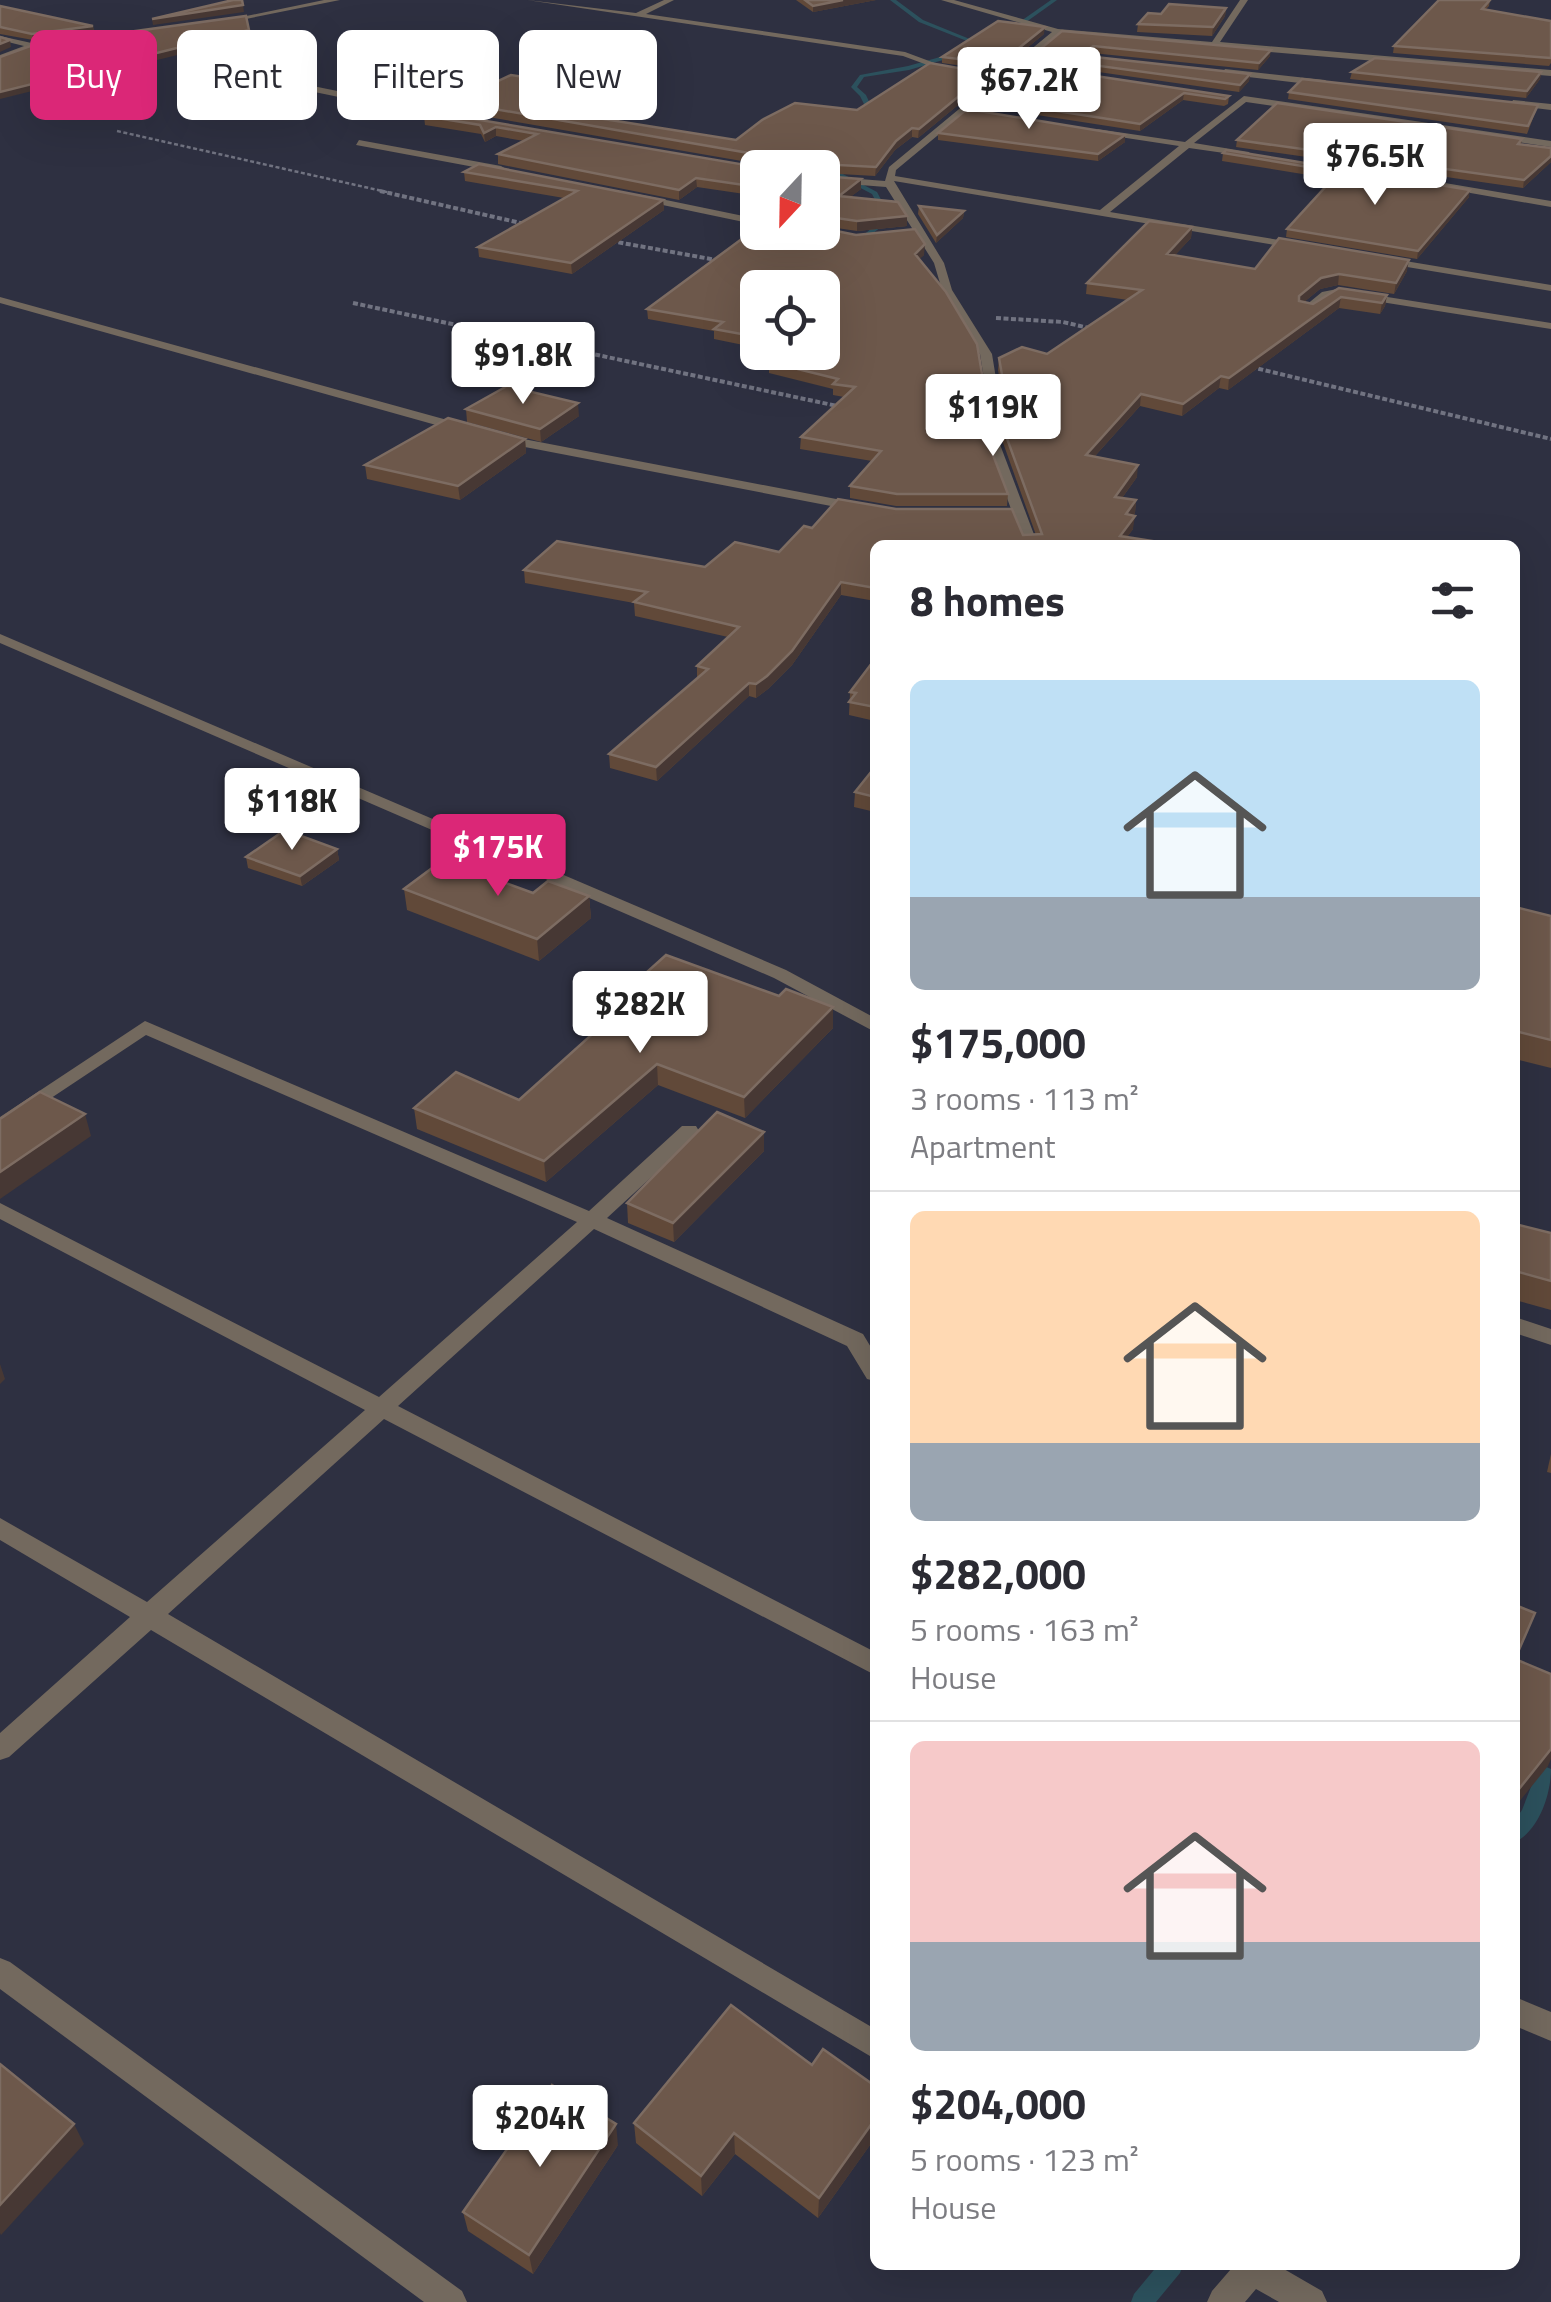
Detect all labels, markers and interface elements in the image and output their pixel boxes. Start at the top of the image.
chip: Buy [30,30,157,120]
chip: Rent [177,30,317,120]
chip: Filters [337,30,499,120]
chip: New [519,30,657,120]
pin: $67.2K [948,47,1110,132]
text: $67.2K [980,55,1078,103]
pin: $76.5K [1294,123,1456,208]
text: $76.5K [1326,131,1424,179]
north arrow [740,150,840,250]
map controls [740,150,840,370]
button: locate [740,270,840,370]
pin: $91.8K [442,322,604,407]
text: $91.8K [474,330,572,378]
pin: $119K [923,374,1063,459]
text: $119K [948,382,1038,430]
text: 8 homes [910,568,1065,632]
icon: filters [1425,573,1480,628]
icon: home [1105,745,1285,925]
pin: $118K [222,768,362,853]
text: $118K [247,776,337,824]
pin: $175K [428,814,568,899]
text: $175K [453,822,543,870]
pin: $282K [570,971,710,1056]
text: $282K [595,979,685,1027]
text: $175,000 [910,1010,1086,1074]
text: 3 rooms · 113 m² [910,1074,1139,1122]
text: Apartment [910,1122,1056,1170]
icon: home [1105,1276,1285,1456]
text: $282,000 [910,1541,1086,1605]
text: 5 rooms · 163 m² [910,1605,1139,1653]
text: House [910,1653,996,1701]
icon: home [1105,1806,1285,1986]
text: $204,000 [910,2071,1086,2135]
pin: $204K [470,2085,610,2170]
text: $204K [495,2093,585,2141]
text: 5 rooms · 123 m² [910,2135,1139,2183]
text: House [910,2183,996,2231]

